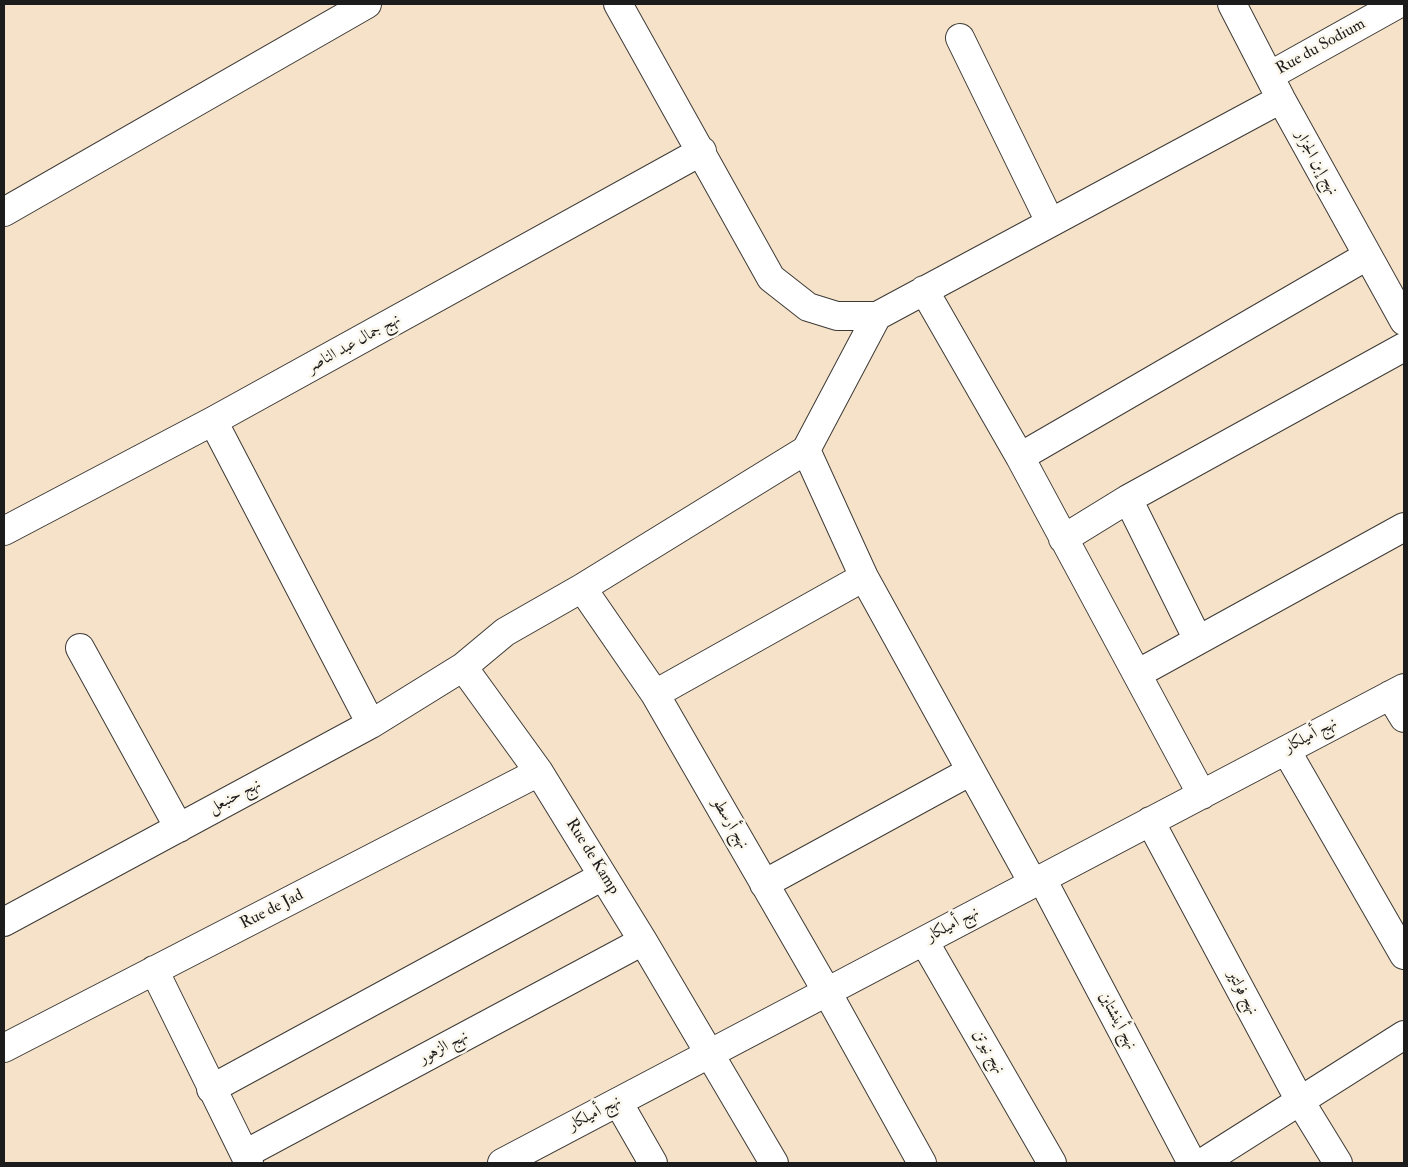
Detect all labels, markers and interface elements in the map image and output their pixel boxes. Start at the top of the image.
street label: Rue du Sodium [1273,15,1369,79]
street label: نهج إبن الجزار [1290,127,1342,199]
street label: نهج جمال عبد الناصر [304,310,404,378]
street label: نهج أميلكار [1281,714,1341,758]
street label: نهج حنبعل [206,775,264,819]
street label: نهج أرسطو [708,795,752,853]
street label: Rue de Kamp [561,816,623,898]
street label: Rue de Jad [237,886,307,934]
street label: نهج أميلكار [923,903,983,947]
street label: نهج فولتير [1222,967,1262,1019]
street label: نهج أينشتاين [1094,989,1140,1053]
street label: نهج نيوتن [968,1026,1008,1078]
street label: نهج الزهور [416,1027,472,1069]
street label: نهج أميلكار [565,1092,625,1136]

